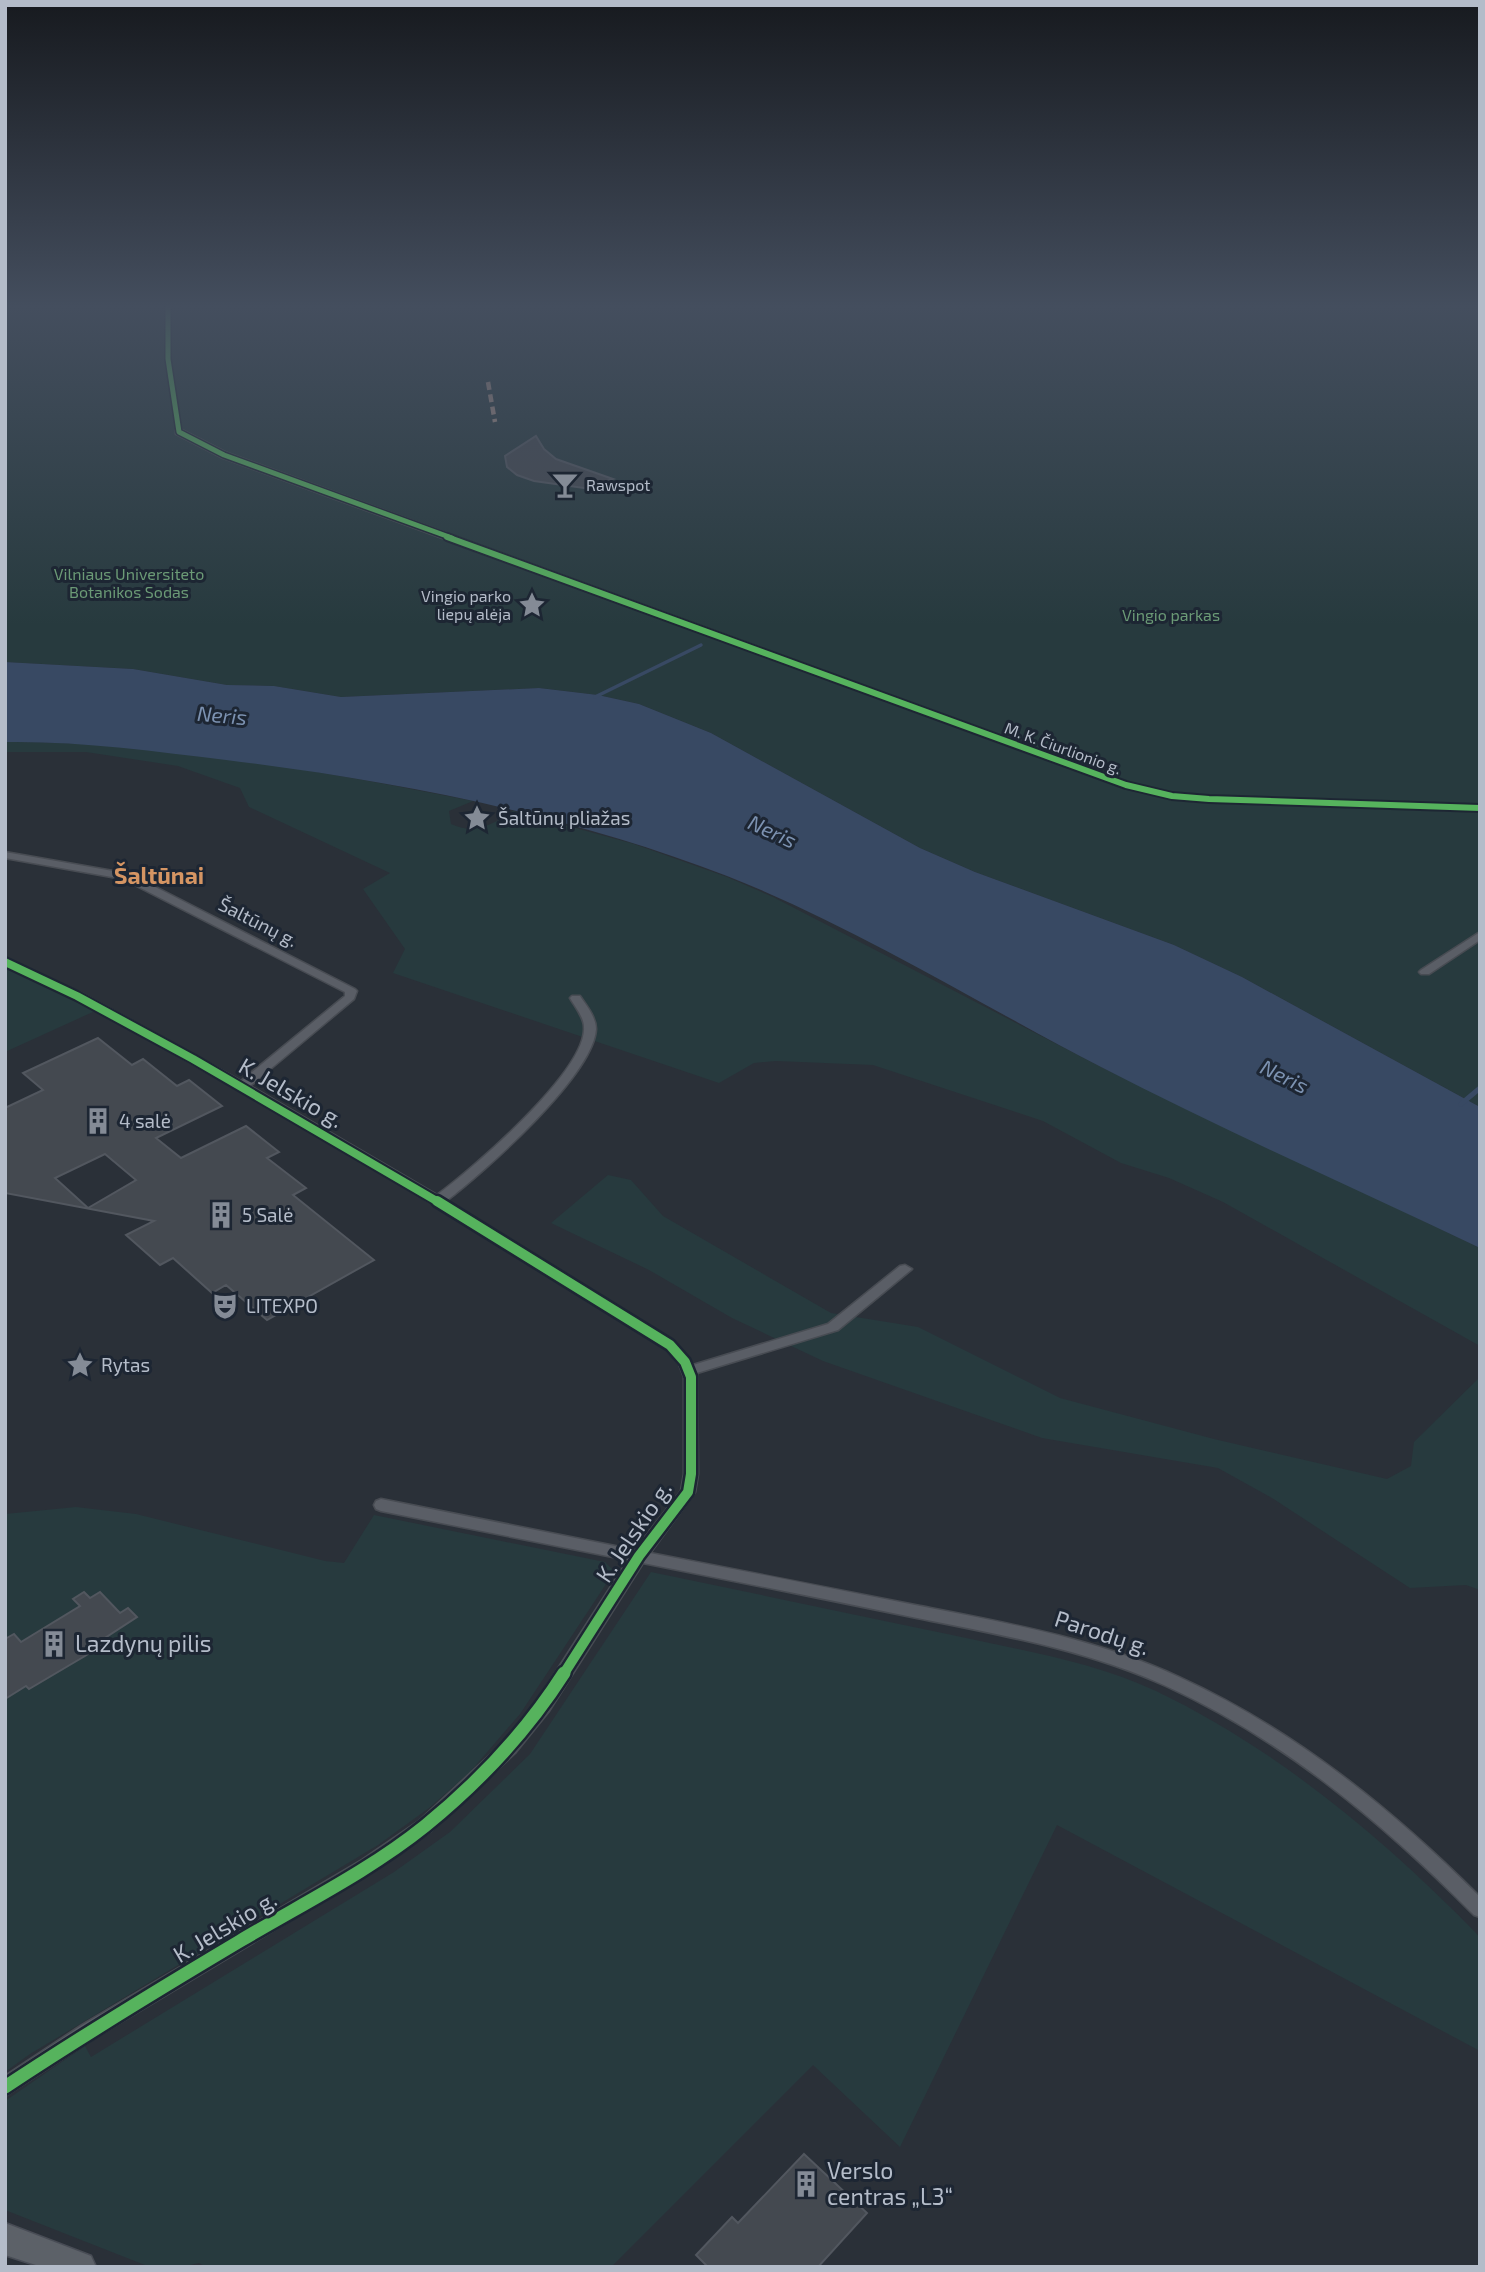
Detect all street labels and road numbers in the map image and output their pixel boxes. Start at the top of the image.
street label: M. K. Čiurlionio g. [1002,718,1124,777]
street label: Šaltūnų g. [215,892,302,951]
street label: K. Jelskio g. [234,1051,349,1133]
street label: K. Jelskio g. [589,1476,677,1587]
street label: Parodų g. [1052,1604,1153,1660]
street label: K. Jelskio g. [168,1884,281,1968]

